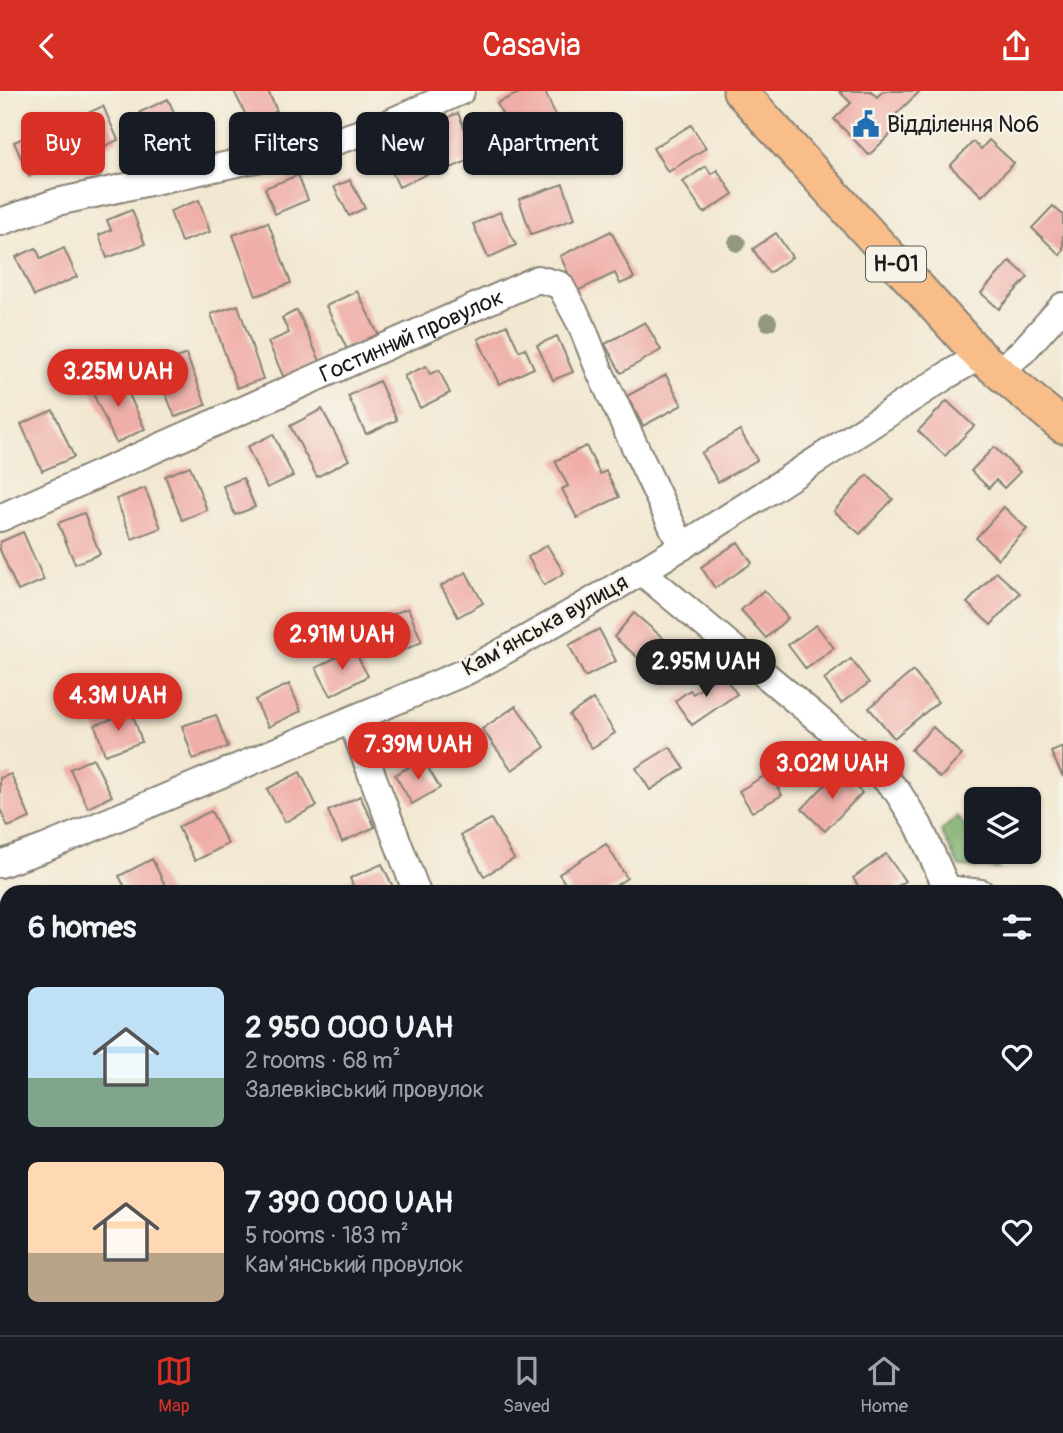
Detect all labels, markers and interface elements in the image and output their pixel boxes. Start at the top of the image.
text: Casavia [482,26,581,66]
icon: back [28,27,66,65]
icon: share [997,27,1035,65]
public building icon: Відділення №6 [851,109,881,139]
place label: Відділення №6 [887,110,1039,139]
chip: Buy [21,112,105,175]
chip: Rent [119,112,215,175]
chip: Filters [229,112,342,175]
chip: New [356,112,449,175]
chip: Apartment [463,112,623,175]
road number: Н-01 [866,247,926,281]
street label: Гостинний провулок [315,282,508,389]
pin: 3.25M UAH [38,349,198,409]
text: 3.25M UAH [63,357,173,386]
street label: Камʼянська вулиця [457,567,633,683]
pin: 2.91M UAH [262,613,422,672]
text: 2.91M UAH [290,620,395,649]
pin: 2.95M UAH [626,639,786,699]
text: 2.95M UAH [652,647,760,676]
pin: 4.3M UAH [46,673,190,733]
text: 4.3M UAH [69,681,167,710]
pin: 7.39M UAH [338,723,498,782]
text: 7.39M UAH [364,730,472,759]
pin: 3.02M UAH [752,741,912,801]
text: 3.02M UAH [776,749,888,778]
map controls [964,787,1041,864]
button: layers [964,787,1041,864]
icon: filters [998,908,1036,946]
text: 6 homes [28,909,136,946]
text: 2 950 000 UAH [245,1009,453,1046]
icon: home [84,1015,168,1099]
icon: heart [998,1038,1036,1076]
text: 2 rooms · 68 m² [245,1046,401,1075]
text: Залевківський провулок [245,1075,484,1104]
text: 7 390 000 UAH [245,1184,453,1221]
icon: home [84,1190,168,1274]
icon: heart [998,1213,1036,1251]
text: 5 rooms · 183 m² [245,1221,409,1250]
text: Кам'янський провулок [245,1250,464,1279]
tab: Map [155,1352,193,1418]
tab: Saved [503,1352,550,1418]
tab: Home [860,1352,908,1418]

